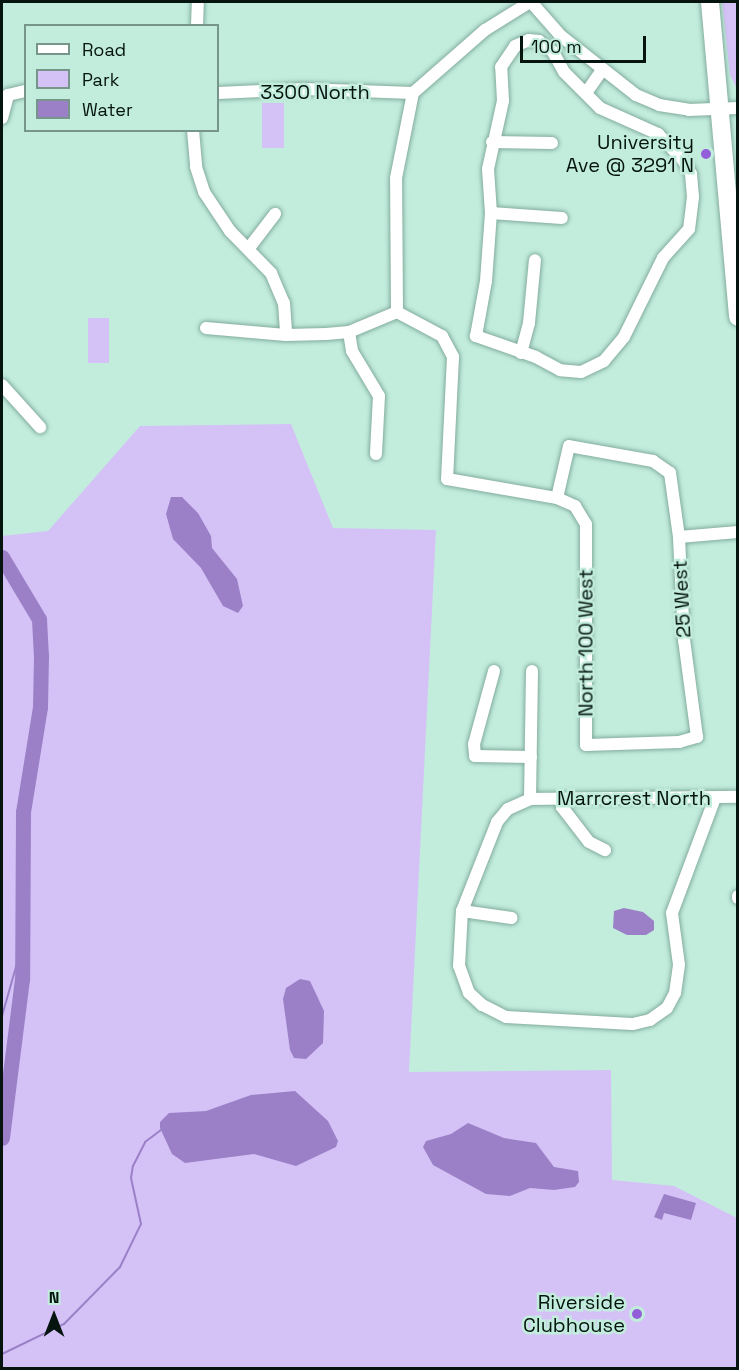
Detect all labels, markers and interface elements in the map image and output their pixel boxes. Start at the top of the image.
legend [24,24,219,132]
scale bar [523,24,649,62]
text: 100 m [531,35,582,58]
text: Road [82,38,126,61]
text: Park [82,68,119,91]
street label: 3300 North [260,80,370,104]
text: Water [82,98,133,121]
place label: University Ave @ 3291 N [566,130,694,177]
marker: University Ave @ 3291 N [699,147,713,161]
street label: 25 West [668,560,696,638]
street label: North 100 West [574,569,598,717]
street label: Marrcrest North [557,786,711,810]
north arrow [24,1286,84,1346]
text: N [49,1287,59,1308]
place label: Riverside Clubhouse [523,1290,625,1337]
marker: Riverside Clubhouse [630,1307,644,1321]

